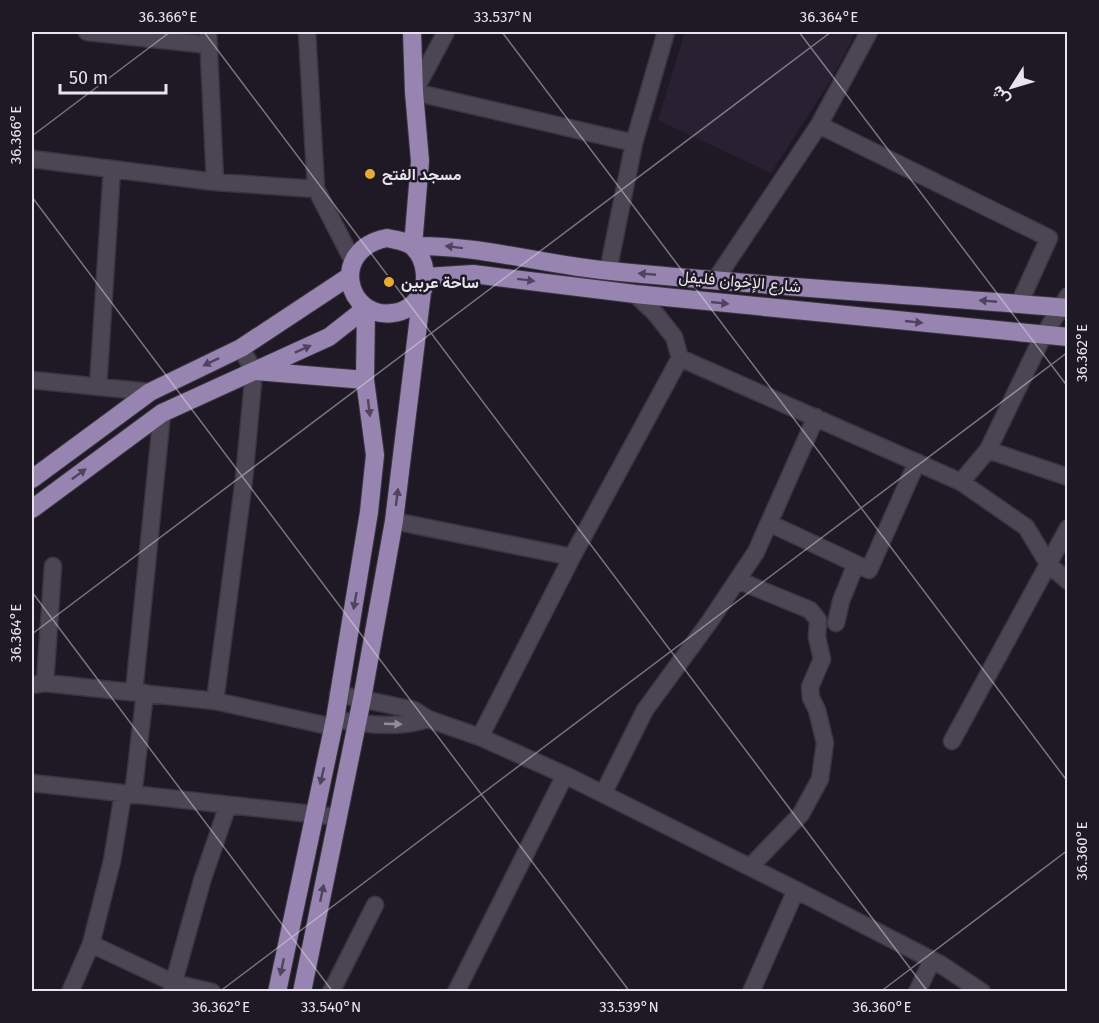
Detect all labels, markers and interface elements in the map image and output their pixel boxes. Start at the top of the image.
text: 36.366°E [139,8,197,26]
text: 33.537°N [474,8,532,26]
text: 36.364°E [800,8,858,26]
scale bar [60,57,166,95]
north arrow [982,57,1042,117]
text: 50 m [69,67,108,89]
text: ش [987,82,1014,109]
text: 36.366°E [7,106,25,164]
place label: مسجد الفتح [382,165,462,186]
marker: مسجد الفتح [363,167,377,181]
one-way arrow [445,242,464,252]
street label: شارع الإخوان فليفل [678,267,802,298]
one-way arrow [638,269,657,279]
place label: ساحة عربين [401,273,479,293]
marker: ساحة عربين [382,275,396,289]
one-way arrow [516,276,535,285]
one-way arrow [979,296,998,306]
one-way arrow [710,298,729,308]
one-way arrow [904,317,923,327]
text: 36.362°E [1073,324,1091,382]
one-way arrow [294,344,312,354]
one-way arrow [203,358,220,367]
one-way arrow [364,399,374,418]
one-way arrow [70,468,86,480]
one-way arrow [392,487,402,506]
one-way arrow [350,592,359,611]
text: 36.364°E [7,604,25,662]
one-way arrow [383,719,402,729]
one-way arrow [317,767,326,786]
text: 36.360°E [1073,822,1091,880]
one-way arrow [318,883,327,902]
one-way arrow [277,958,286,977]
text: 36.362°E [192,998,250,1016]
text: 33.540°N [301,998,361,1016]
text: 33.539°N [599,998,659,1016]
text: 36.360°E [853,998,911,1016]

